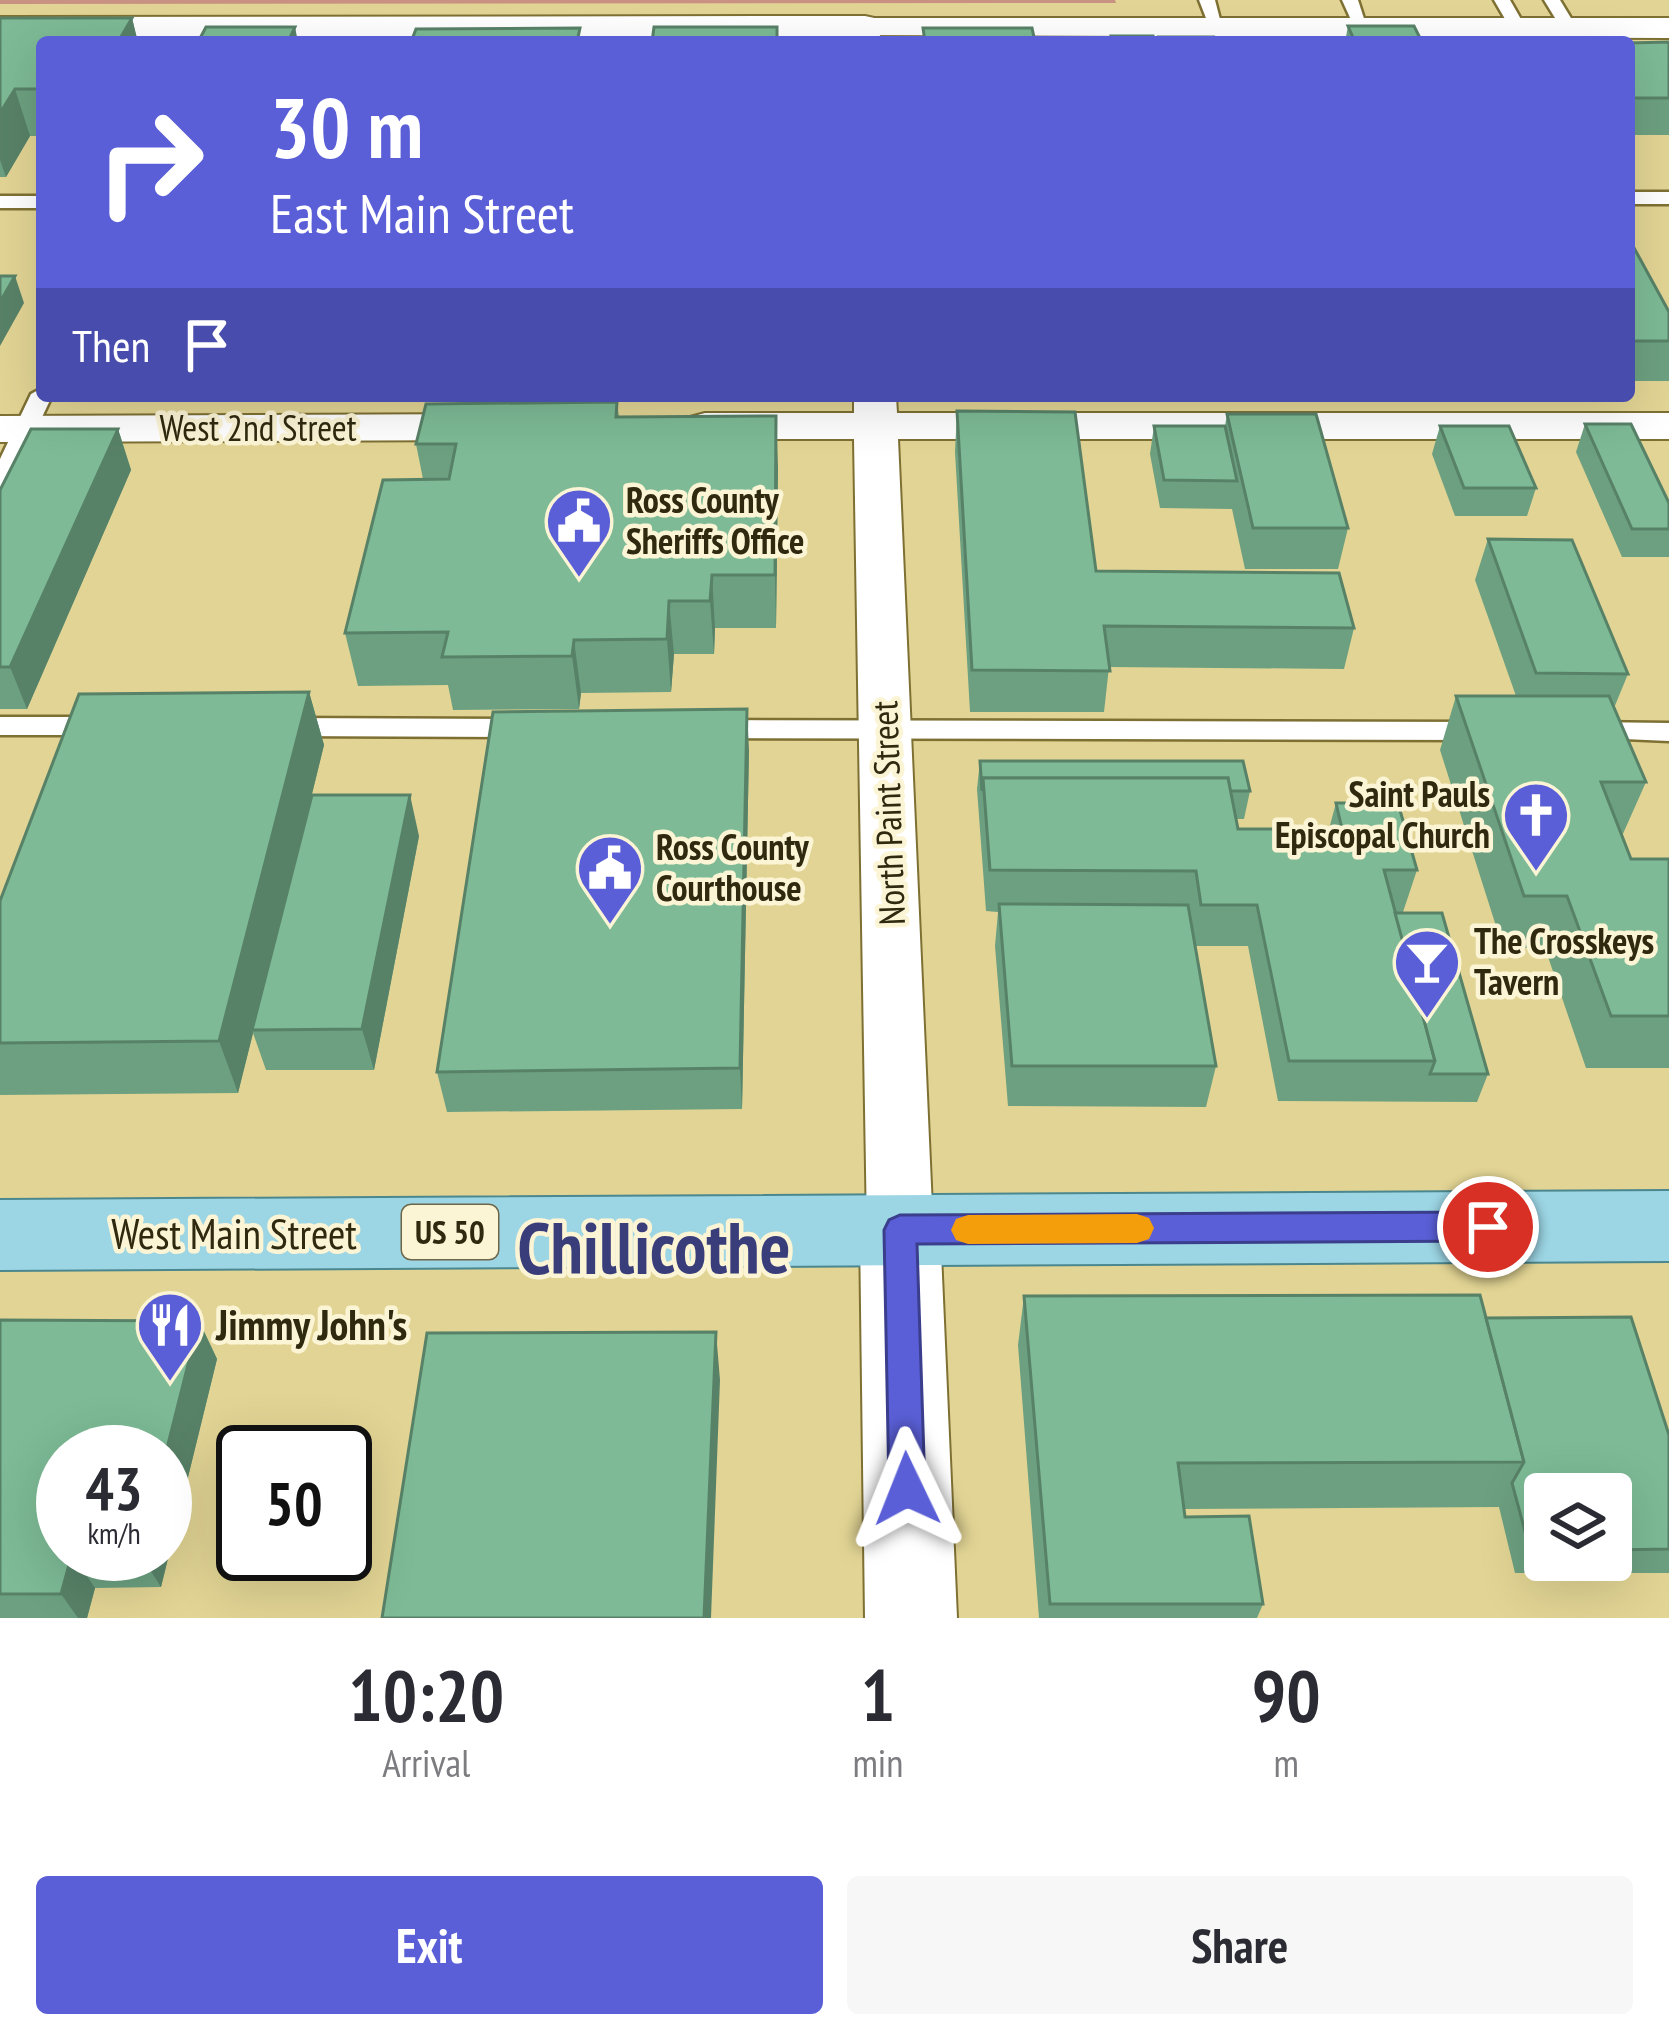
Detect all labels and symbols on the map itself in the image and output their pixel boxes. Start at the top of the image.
street label: West 2nd Street [159,404,357,451]
place label: Ross County Sheriffs Office [626,476,804,564]
public building icon: Ross County Sheriffs Office [544,486,614,580]
street label: North Paint Street [860,700,915,926]
place label: Saint Pauls Episcopal Church [1275,770,1490,858]
church icon: Saint Pauls Episcopal Church [1501,780,1571,874]
place label: Ross County Courthouse [656,823,809,911]
public building icon: Ross County Courthouse [575,833,645,927]
place label: The Crosskeys Tavern [1474,917,1654,1005]
bar icon: The Crosskeys Tavern [1392,927,1462,1021]
pin [1437,1176,1539,1278]
district label: Chillicothe [517,1200,791,1293]
road number: US 50 [402,1205,498,1259]
street label: West Main Street [111,1206,357,1261]
restaurant icon: Jimmy John's [135,1290,205,1384]
place label: Jimmy John's [215,1297,407,1352]
speed limit sign: 50 [216,1425,372,1581]
position arrow [844,1426,970,1552]

